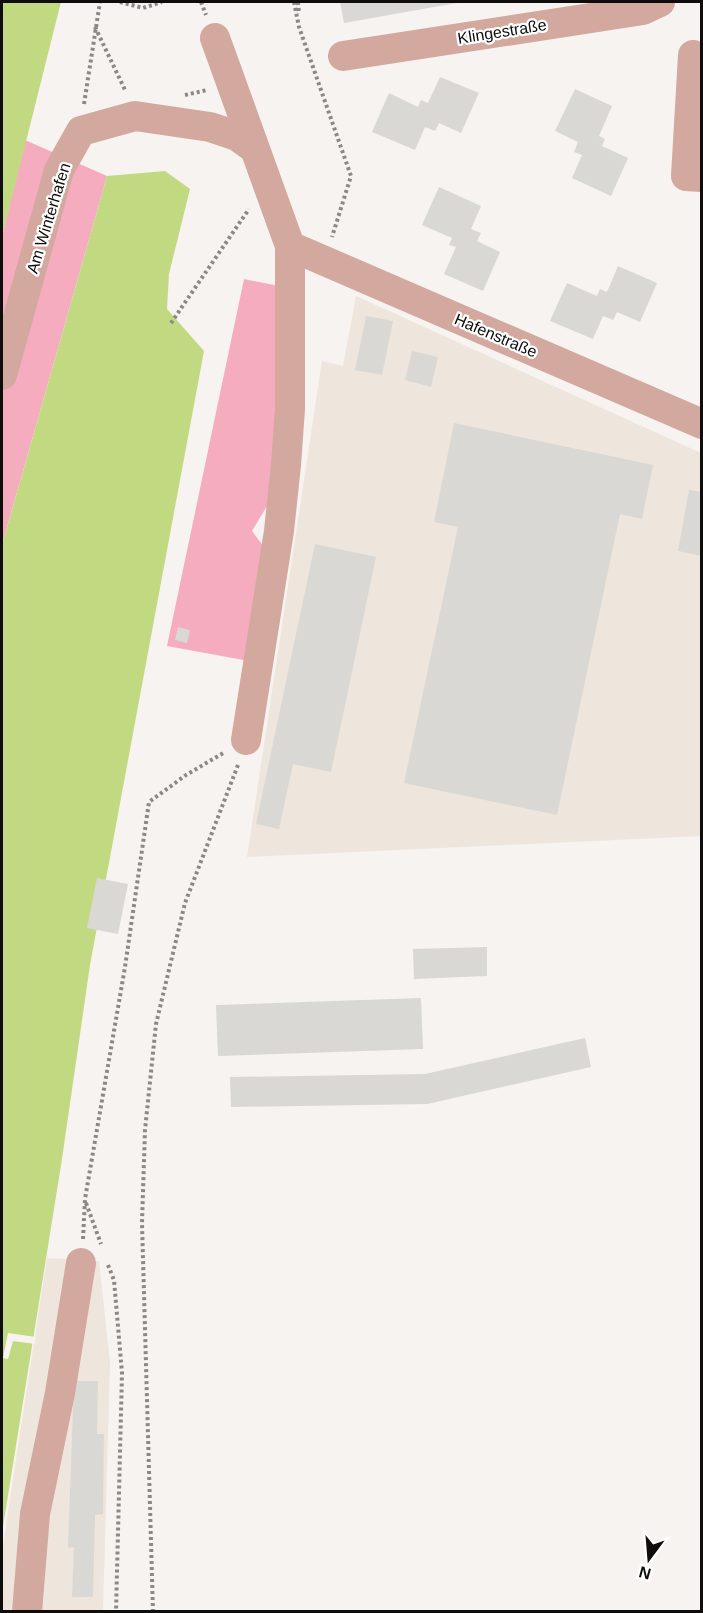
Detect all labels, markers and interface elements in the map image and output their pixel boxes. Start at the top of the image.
street label: Klingestraße [456,16,548,47]
street label: Am Winterhafen [24,161,73,275]
street label: Hafenstraße [452,310,540,361]
north arrow [619,1529,679,1589]
text: N [637,1563,653,1583]

